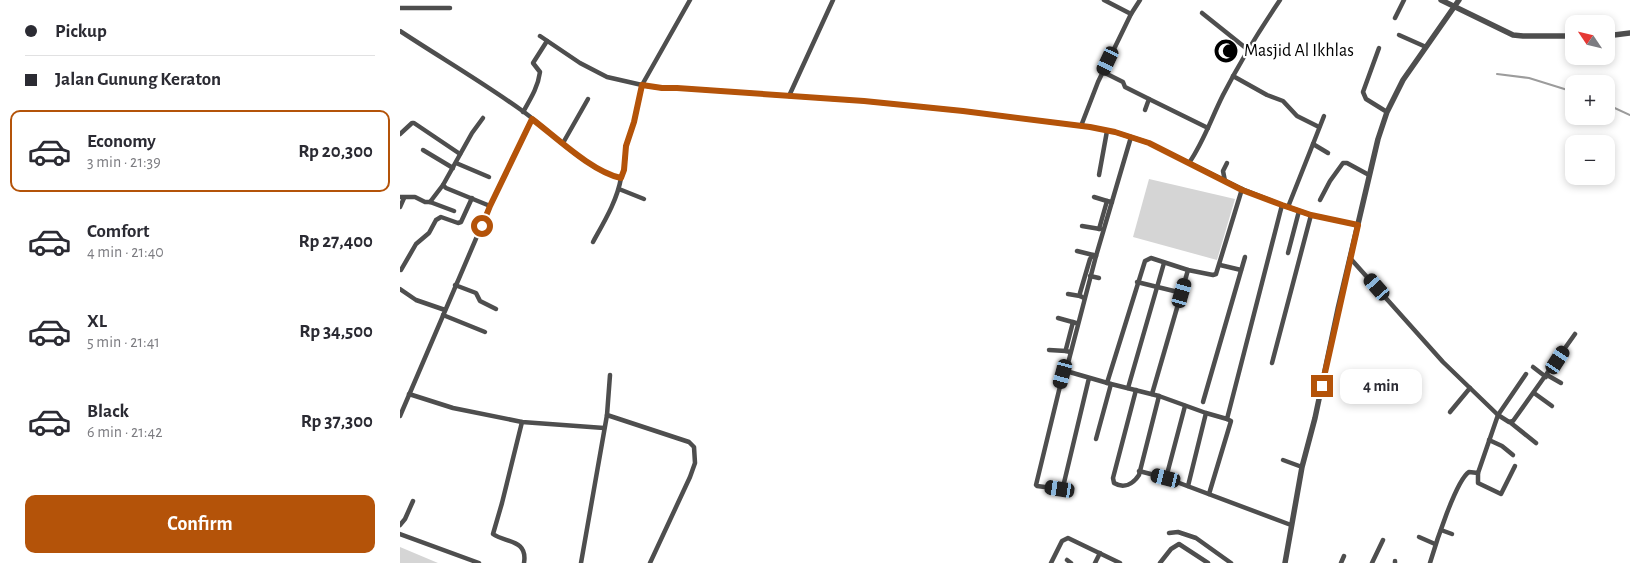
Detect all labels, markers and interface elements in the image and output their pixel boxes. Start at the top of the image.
north arrow [1565,15,1615,65]
map controls [1565,15,1615,185]
text: Pickup [55,22,107,41]
mosque icon: Masjid Al Ikhlas [1213,38,1239,64]
place label: Masjid Al Ikhlas [1244,42,1354,60]
car [1094,44,1121,78]
text: Jalan Gunung Keraton [55,70,221,89]
button: + [1565,75,1615,125]
icon: car [27,129,72,174]
text: Economy [87,132,156,151]
button: − [1565,135,1615,185]
text: Rp 20,300 [298,142,373,161]
text: 3 min · 21:39 [87,154,161,170]
route start [471,215,493,237]
icon: car [27,219,72,264]
text: Comfort [87,222,149,241]
text: Rp 27,400 [299,232,373,251]
text: 4 min · 21:40 [87,244,164,260]
car [1361,271,1392,303]
car [1170,277,1193,309]
icon: car [27,309,72,354]
text: XL [87,312,107,331]
text: Rp 34,500 [299,322,373,341]
text: 5 min · 21:41 [87,334,160,350]
car [1543,343,1572,377]
car [1051,358,1074,390]
callout: 4 min [1340,368,1422,404]
route end [1311,375,1333,397]
text: 4 min [1363,378,1399,394]
icon: car [27,399,72,444]
text: Black [87,402,129,421]
text: Rp 37,300 [301,412,373,431]
text: 6 min · 21:42 [87,424,162,440]
car [1149,467,1182,489]
car [1044,479,1075,499]
button: Confirm [25,495,375,553]

